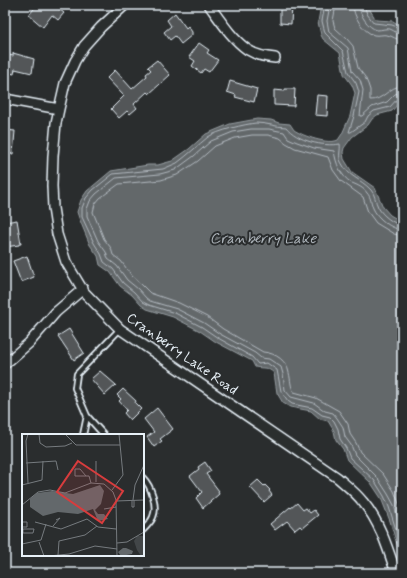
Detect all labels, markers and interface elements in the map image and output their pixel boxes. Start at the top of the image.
water label: Cranberry Lake [210,229,318,249]
street label: Cranberry Lake Road [123,309,241,399]
inset map [22,434,144,556]

